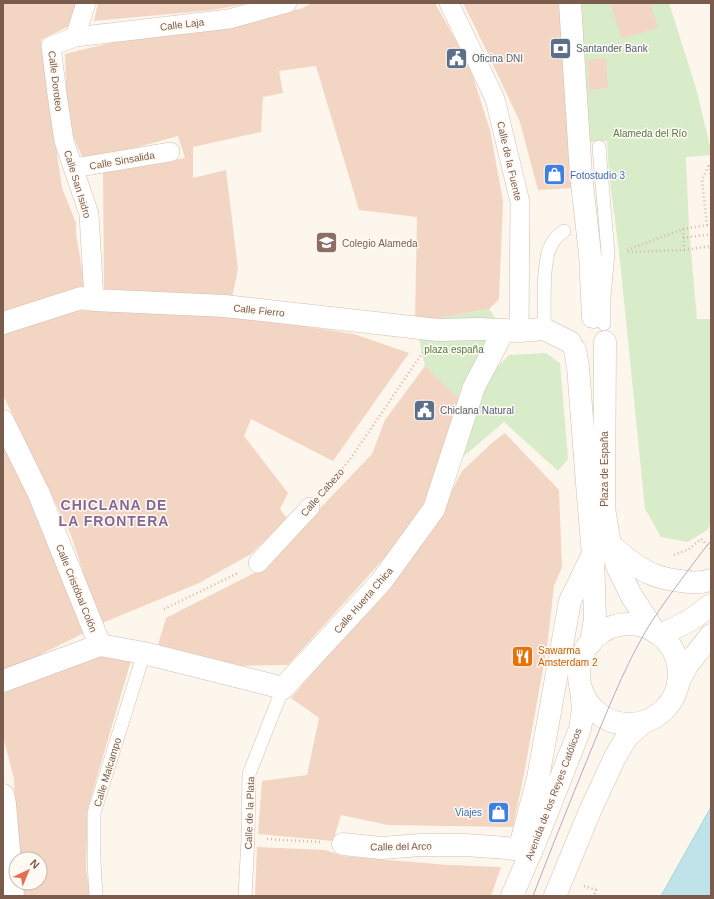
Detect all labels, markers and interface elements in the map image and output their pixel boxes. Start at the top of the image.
street label: Calle Laja [159,16,205,33]
bank icon: Santander Bank [548,35,574,61]
place label: Santander Bank [576,43,649,54]
public building icon: Oficina DNI [444,45,470,71]
street label: Calle Doroteo [46,50,65,113]
place label: Oficina DNI [472,53,523,64]
street label: Calle de la Fuente [495,120,524,202]
park label: Alameda del Río [613,128,687,139]
street label: Calle San Isidro [62,149,93,220]
street label: Calle Sinsalida [89,149,156,172]
shop icon: Fotostudio 3 [542,162,568,188]
place label: Fotostudio 3 [570,170,625,181]
school or university icon: Colegio Alameda [313,230,339,256]
place label: Colegio Alameda [342,238,418,249]
street label: Calle Fierro [233,302,286,319]
park label: plaza españa [424,344,484,355]
public building icon: Chiclana Natural [411,397,437,423]
place label: Chiclana Natural [440,405,514,416]
street label: Plaza de España [599,431,610,507]
street label: Calle Cabezo [299,466,347,519]
district label: CHICLANA DE LA FRONTERA [59,497,169,529]
street label: Calle Cristóbal Colón [54,543,99,634]
street label: Calle Huerta Chica [332,565,395,636]
restaurant icon: Sawarma Amsterdam 2 [509,643,535,669]
place label: Sawarma Amsterdam 2 [538,645,598,668]
street label: Avenida de los Reyes Católicos [523,727,584,862]
street label: Calle Malcampo [92,736,123,808]
street label: Calle de la Plata [243,776,256,850]
shop icon: Viajes [485,799,511,825]
place label: Viajes [455,807,482,818]
street label: Calle del Arco [370,840,432,853]
north arrow [8,851,48,891]
text: N [28,857,42,871]

